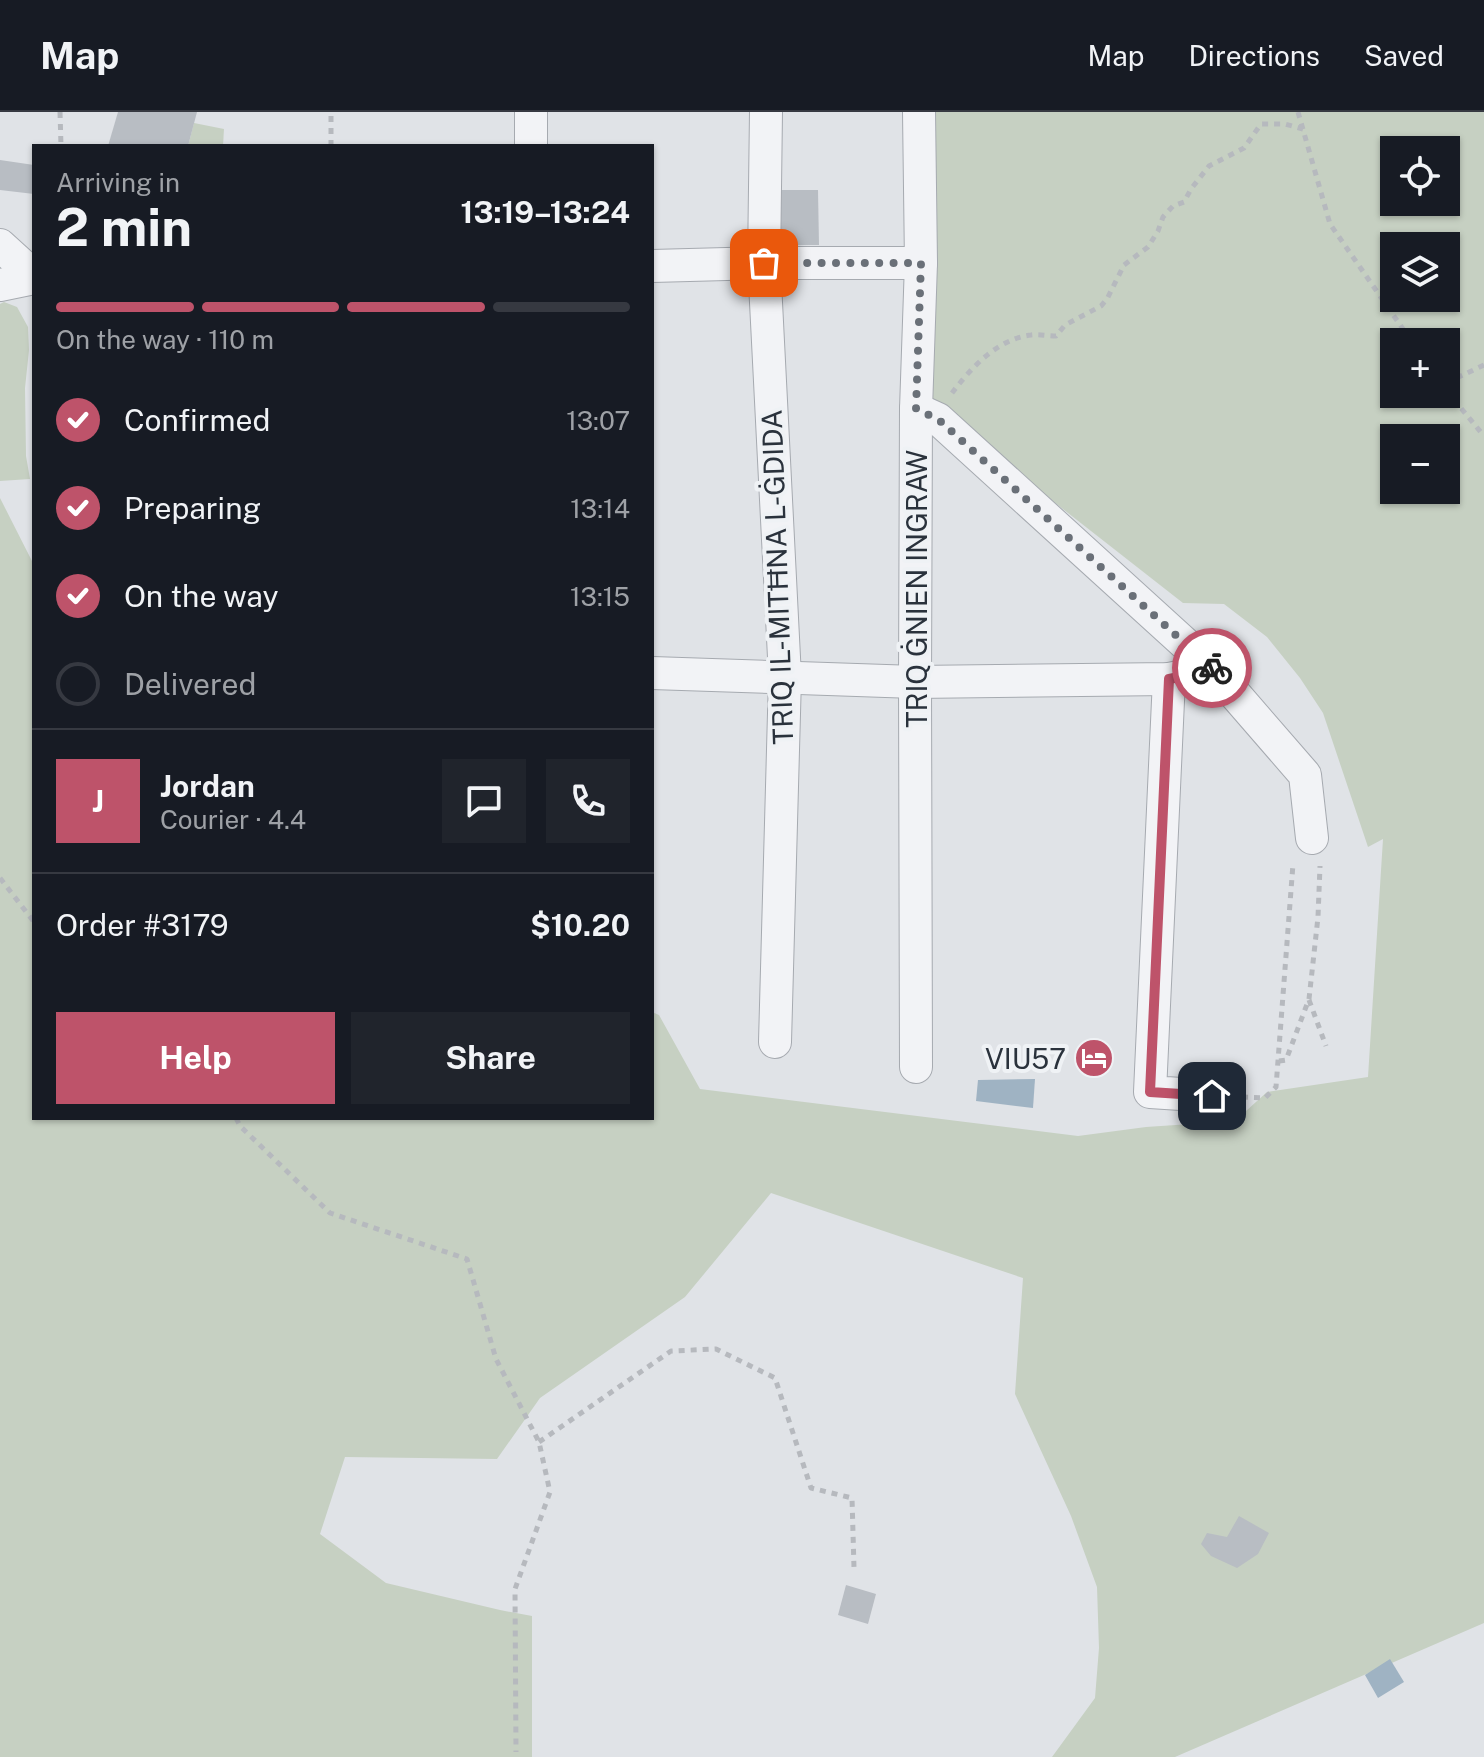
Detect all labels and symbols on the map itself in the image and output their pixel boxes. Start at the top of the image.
pin [730,229,798,297]
street label: TRIQ IL-MITĦNA L-ĠDIDA [755,409,799,745]
street label: TRIQ ĠNIEN INGRAW [900,450,933,728]
courier [1172,628,1252,708]
hotel icon: VIU57 [1073,1037,1115,1079]
place label: VIU57 [985,1042,1066,1075]
pin [1178,1062,1246,1130]

